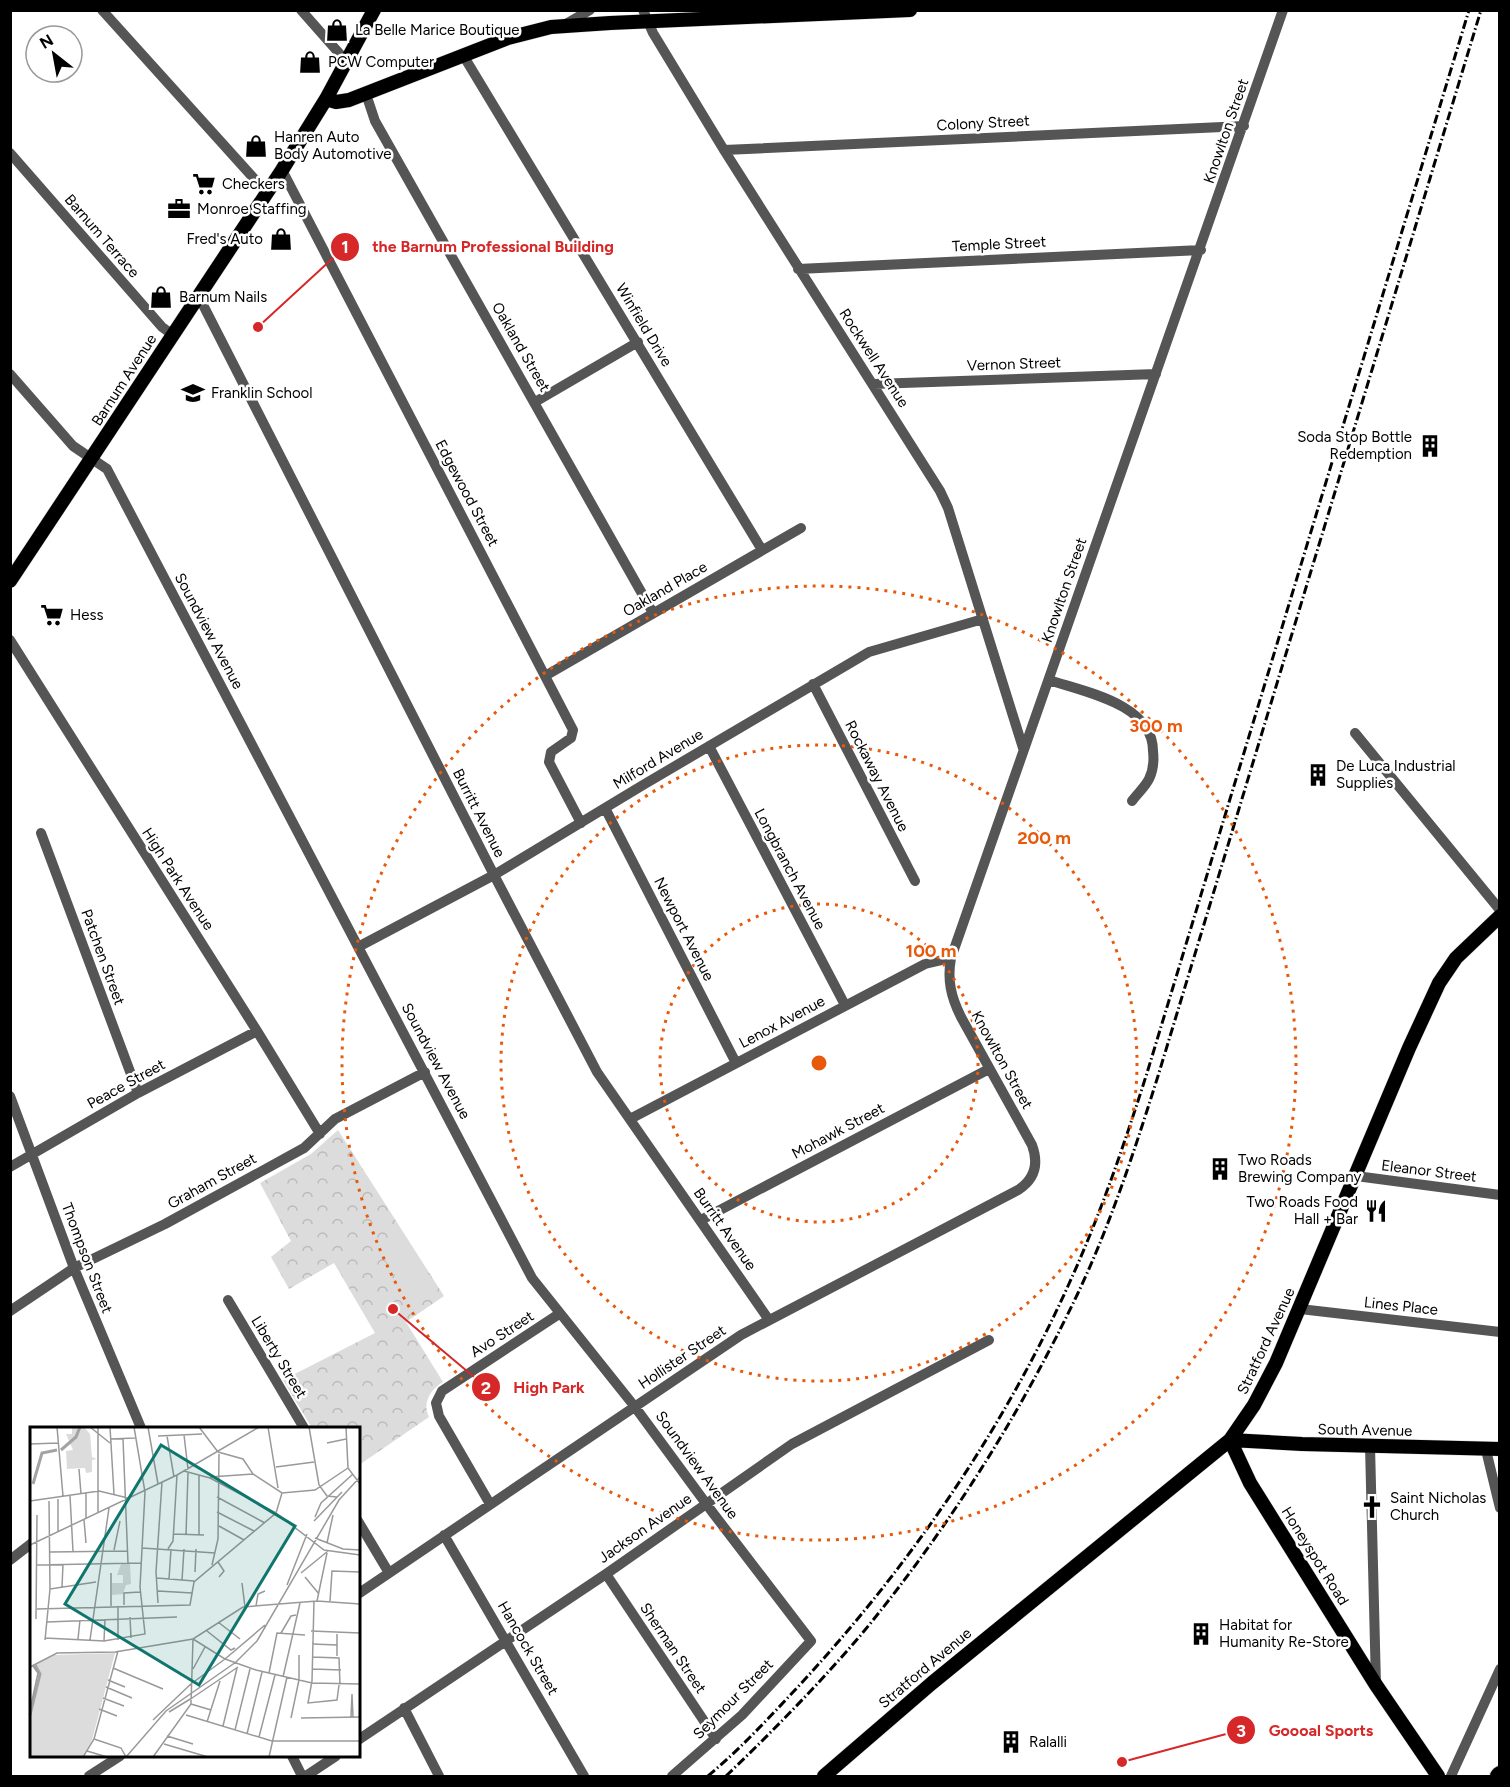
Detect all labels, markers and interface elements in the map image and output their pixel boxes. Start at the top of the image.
shop icon: La Belle Marice Boutique [324,17,350,43]
place label: La Belle Marice Boutique [355,21,520,39]
north arrow [24,24,84,84]
text: N [36,30,57,53]
shop icon: PCW Computer [297,49,323,75]
place label: PCW Computer [328,53,434,71]
street label: Knowlton Street [1200,76,1252,186]
street label: Colony Street [936,112,1030,134]
place label: Hanren Auto Body Automotive [274,128,392,163]
shop icon: Hanren Auto Body Automotive [243,133,269,159]
supermarket icon: Checkers [191,171,217,197]
place label: Checkers [222,175,285,193]
street label: Barnum Terrace [61,191,143,281]
office icon: Monroe Staffing [166,196,192,222]
place label: Monroe Staffing [197,200,307,218]
shop icon: Fred's Auto [268,226,294,252]
place label: Fred's Auto [186,230,263,248]
callout: the Barnum Professional Building [330,230,626,264]
street label: Temple Street [951,233,1047,255]
text: 1 [341,236,349,258]
text: the Barnum Professional Building [372,237,614,256]
street label: Winfield Drive [612,280,676,370]
shop icon: Barnum Nails [148,284,174,310]
place label: Barnum Nails [179,288,267,306]
street label: Oakland Street [488,299,554,395]
street label: Rockwell Avenue [835,305,913,411]
street label: Barnum Avenue [88,331,160,429]
street label: Vernon Street [967,353,1062,375]
school or university icon: Franklin School [180,380,206,406]
place label: Franklin School [211,384,313,402]
place label: Soda Stop Bottle Redemption [1297,428,1412,463]
building icon: Soda Stop Bottle Redemption [1417,433,1443,459]
street label: Edgewood Street [431,437,503,550]
street label: Knowlton Street [1038,535,1090,645]
street label: Oakland Place [620,558,710,620]
street label: Soundview Avenue [171,570,247,692]
supermarket icon: Hess [39,602,65,628]
place label: Hess [70,606,103,624]
text: 300 m [1129,715,1183,737]
street label: Rockaway Avenue [841,717,913,835]
street label: Milford Avenue [610,725,706,793]
place label: De Luca Industrial Supplies [1336,757,1456,792]
building icon: De Luca Industrial Supplies [1305,762,1331,788]
street label: Burritt Avenue [449,766,509,860]
street label: Longbranch Avenue [750,805,830,933]
street label: High Park Avenue [138,824,218,934]
text: 200 m [1017,827,1071,849]
street label: Newport Avenue [650,874,718,984]
street label: Patchen Street [77,907,129,1008]
text: 100 m [906,940,956,962]
street label: Lenox Avenue [736,992,828,1052]
street label: Soundview Avenue [398,1000,474,1122]
street label: Knowlton Street [968,1008,1037,1113]
centre of rings [809,1053,829,1073]
street label: Peace Street [84,1055,168,1113]
street label: Mohawk Street [789,1099,888,1163]
street label: Graham Street [165,1149,260,1213]
place label: Two Roads Brewing Company [1238,1151,1361,1186]
building icon: Two Roads Brewing Company [1207,1156,1233,1182]
street label: Eleanor Street [1380,1156,1478,1186]
street label: Burritt Avenue [690,1184,760,1274]
place label: Two Roads Food Hall + Bar [1246,1193,1358,1228]
restaurant icon: Two Roads Food Hall + Bar [1363,1198,1389,1224]
street label: Thompson Street [58,1200,116,1316]
street label: Stratford Avenue [1233,1285,1299,1397]
street label: Lines Place [1363,1293,1439,1319]
street label: Avo Street [467,1307,537,1361]
street label: Liberty Street [247,1313,311,1402]
street label: Hollister Street [635,1321,729,1393]
callout: High Park [471,1370,597,1404]
text: 2 [481,1377,491,1399]
text: High Park [513,1378,585,1397]
street label: Soundview Avenue [652,1408,742,1522]
street label: South Avenue [1317,1420,1413,1440]
inset map [30,1427,360,1757]
street label: Jackson Avenue [595,1489,695,1567]
place label: Saint Nicholas Church [1390,1489,1486,1524]
church icon: Saint Nicholas Church [1359,1494,1385,1520]
street label: Honeyspot Road [1278,1503,1352,1609]
street label: Hancock Street [494,1598,562,1698]
street label: Sherman Street [636,1599,710,1697]
place label: Habitat for Humanity Re-Store [1219,1616,1349,1651]
building icon: Habitat for Humanity Re-Store [1188,1621,1214,1647]
street label: Stratford Avenue [875,1624,975,1712]
street label: Seymour Street [689,1655,777,1743]
callout: Goooal Sports [1226,1713,1385,1747]
text: 3 [1236,1720,1246,1742]
text: Goooal Sports [1269,1721,1374,1740]
building icon: Ralalli [998,1729,1024,1755]
place label: Ralalli [1029,1733,1067,1751]

